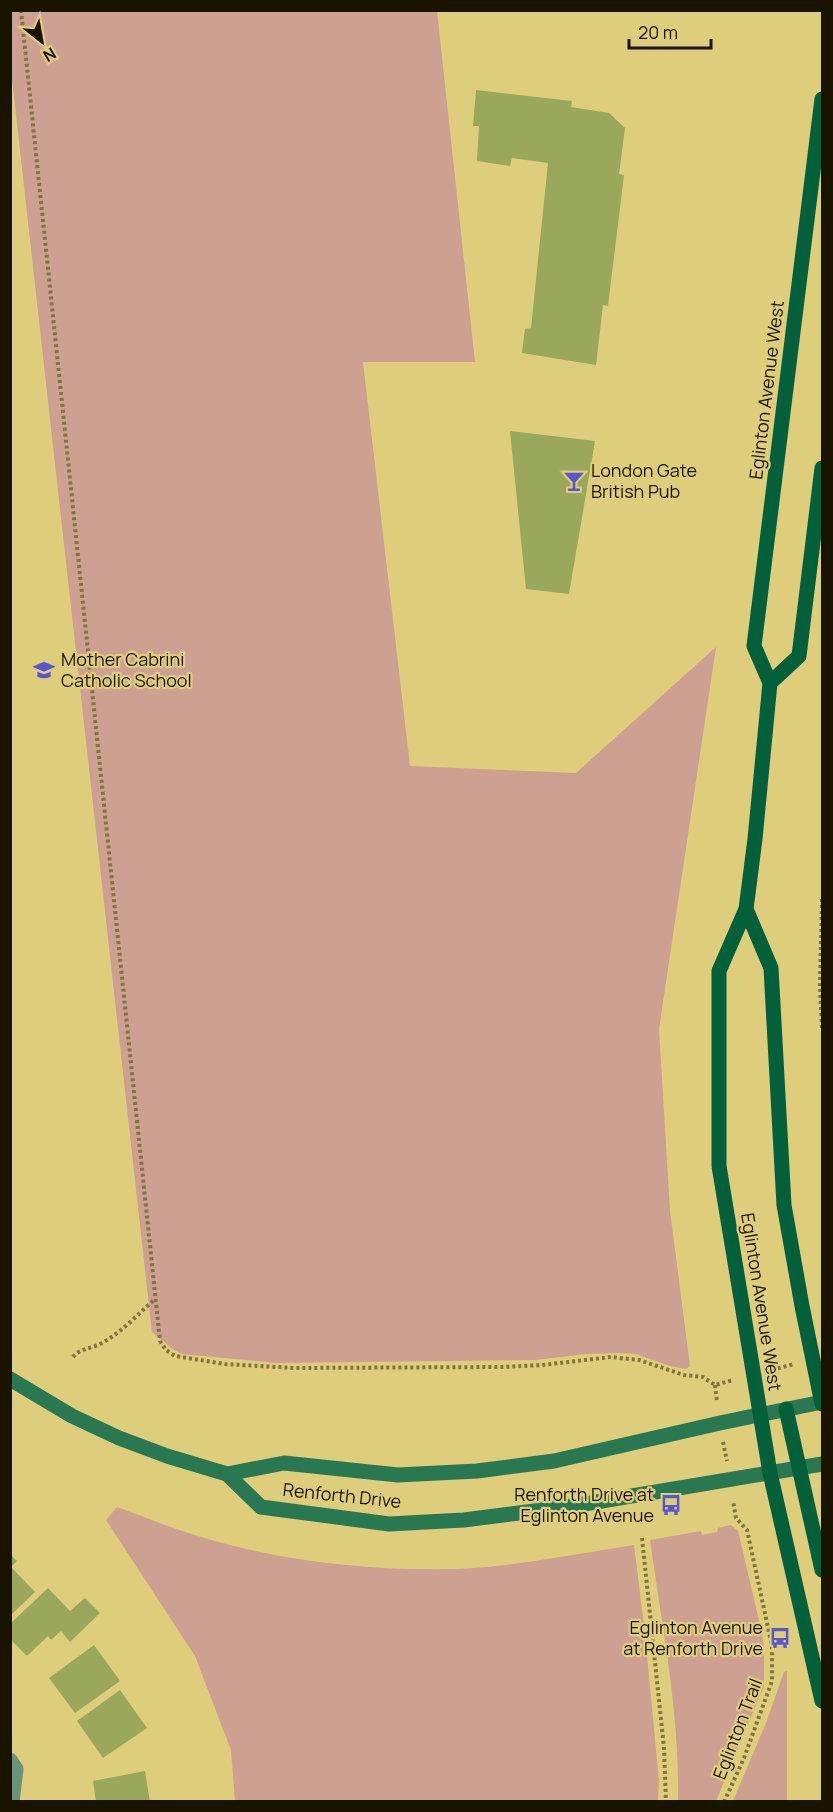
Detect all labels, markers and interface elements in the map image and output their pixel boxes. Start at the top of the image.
north arrow [12,12,72,72]
scale bar [629,12,712,50]
text: 20 m [638,20,678,44]
text: N [39,42,60,67]
street label: Eglinton Avenue West [743,299,789,481]
place label: London Gate British Pub [591,458,697,503]
bar icon: London Gate British Pub [562,469,586,493]
place label: Mother Cabrini Catholic School [61,647,192,692]
school or university icon: Mother Cabrini Catholic School [32,658,56,682]
street label: Eglinton Avenue West [736,1211,788,1393]
street label: Renforth Drive [282,1477,403,1513]
place label: Renforth Drive at Eglinton Avenue [514,1482,654,1527]
bus stop icon: Renforth Drive at Eglinton Avenue [659,1493,683,1517]
place label: Eglinton Avenue at Renforth Drive [623,1615,763,1660]
bus stop icon: Eglinton Avenue at Renforth Drive [768,1626,792,1650]
street label: Eglinton Trail [707,1675,767,1783]

